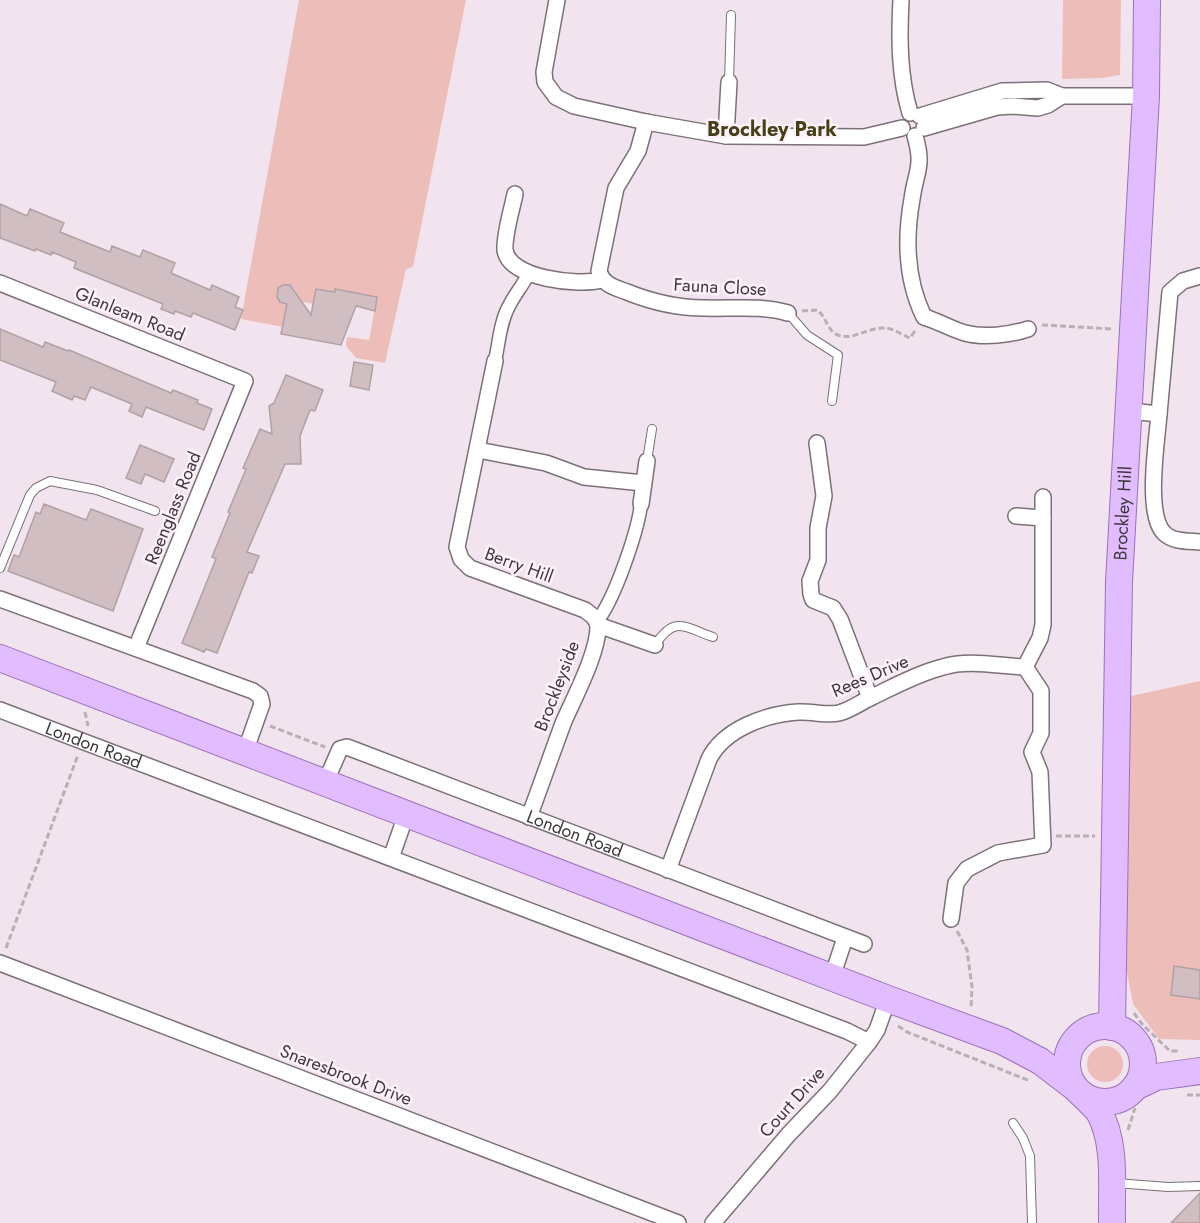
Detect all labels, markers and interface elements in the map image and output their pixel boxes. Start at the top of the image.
district label: Brockley Park [707,115,837,144]
street label: Fauna Close [673,272,767,302]
street label: Glanleam Road [71,280,189,348]
street label: Reenglass Road [138,448,208,568]
street label: Brockley Hill [1107,465,1138,561]
street label: Berry Hill [481,541,557,589]
street label: Brockleyside [528,637,586,735]
street label: Rees Drive [828,648,912,704]
street label: London Road [42,715,145,776]
street label: London Road [523,804,627,864]
street label: Snaresbrook Drive [276,1038,416,1112]
street label: Court Drive [753,1061,831,1143]

